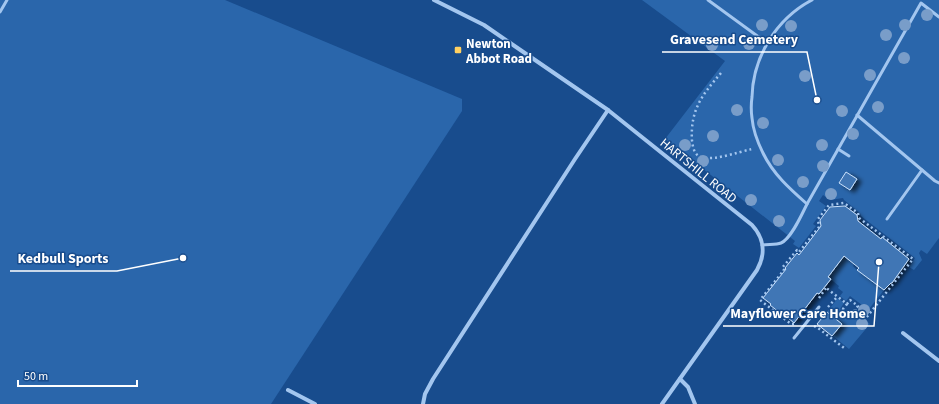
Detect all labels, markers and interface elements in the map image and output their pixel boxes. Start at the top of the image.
callout: Gravesend Cemetery [662,26,807,52]
text: Gravesend Cemetery [670,30,799,50]
place label: Newton Abbot Road [465,35,532,68]
marker: Newton Abbot Road [453,45,463,55]
street label: HARTSHILL ROAD [656,134,741,207]
callout: Kedbull Sports [10,245,117,271]
text: Kedbull Sports [18,249,109,269]
callout: Mayflower Care Home [723,300,874,326]
text: Mayflower Care Home [730,304,866,324]
scale bar [18,362,137,388]
text: 50 m [24,368,48,385]

